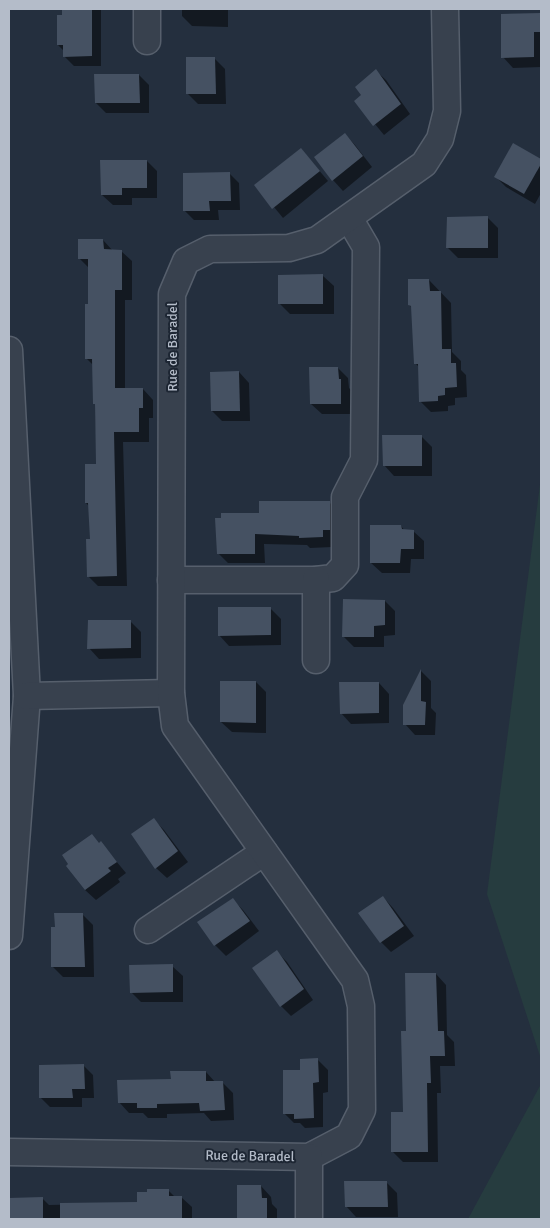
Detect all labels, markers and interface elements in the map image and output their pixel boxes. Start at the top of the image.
street label: Rue de Baradel [164,302,181,392]
street label: Rue de Baradel [205,1147,295,1165]

